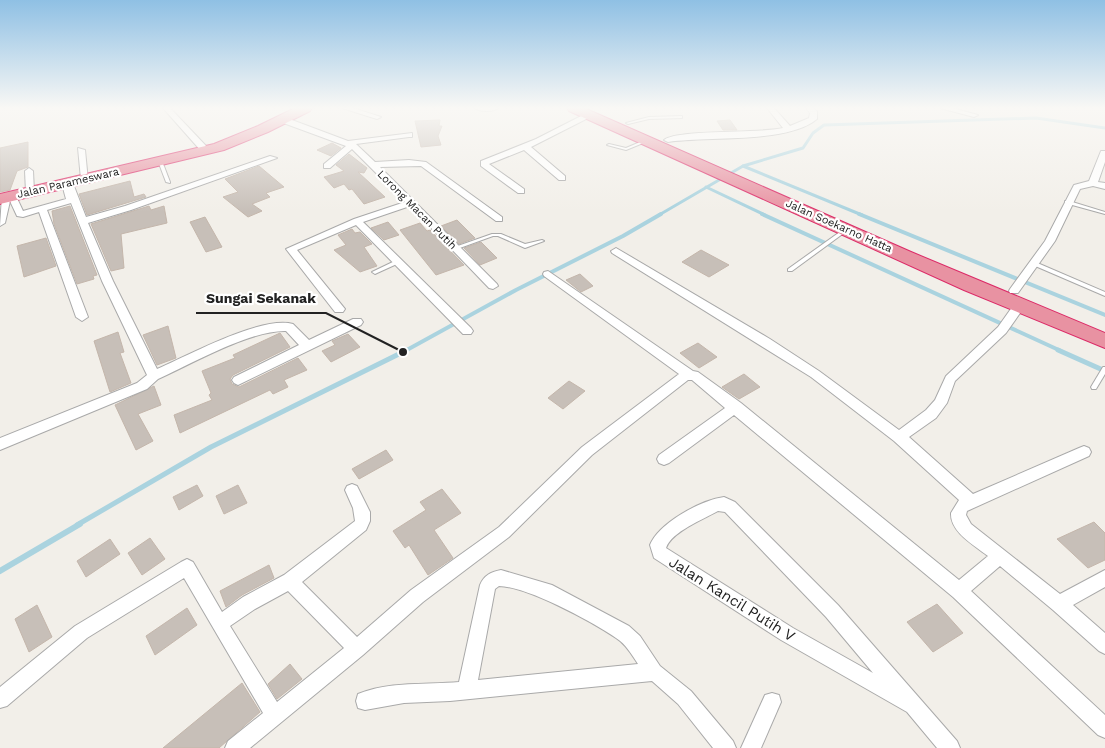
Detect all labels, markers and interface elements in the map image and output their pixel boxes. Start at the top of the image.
street label: Jalan Parameswara [16,165,120,201]
street label: Lorong Macan Putih [375,168,459,252]
street label: Jalan Soekarno Hatta [784,197,894,255]
callout: Sungai Sekanak [196,284,326,313]
text: Sungai Sekanak [206,290,316,306]
street label: Jalan Kancil Putih V [666,553,799,645]

